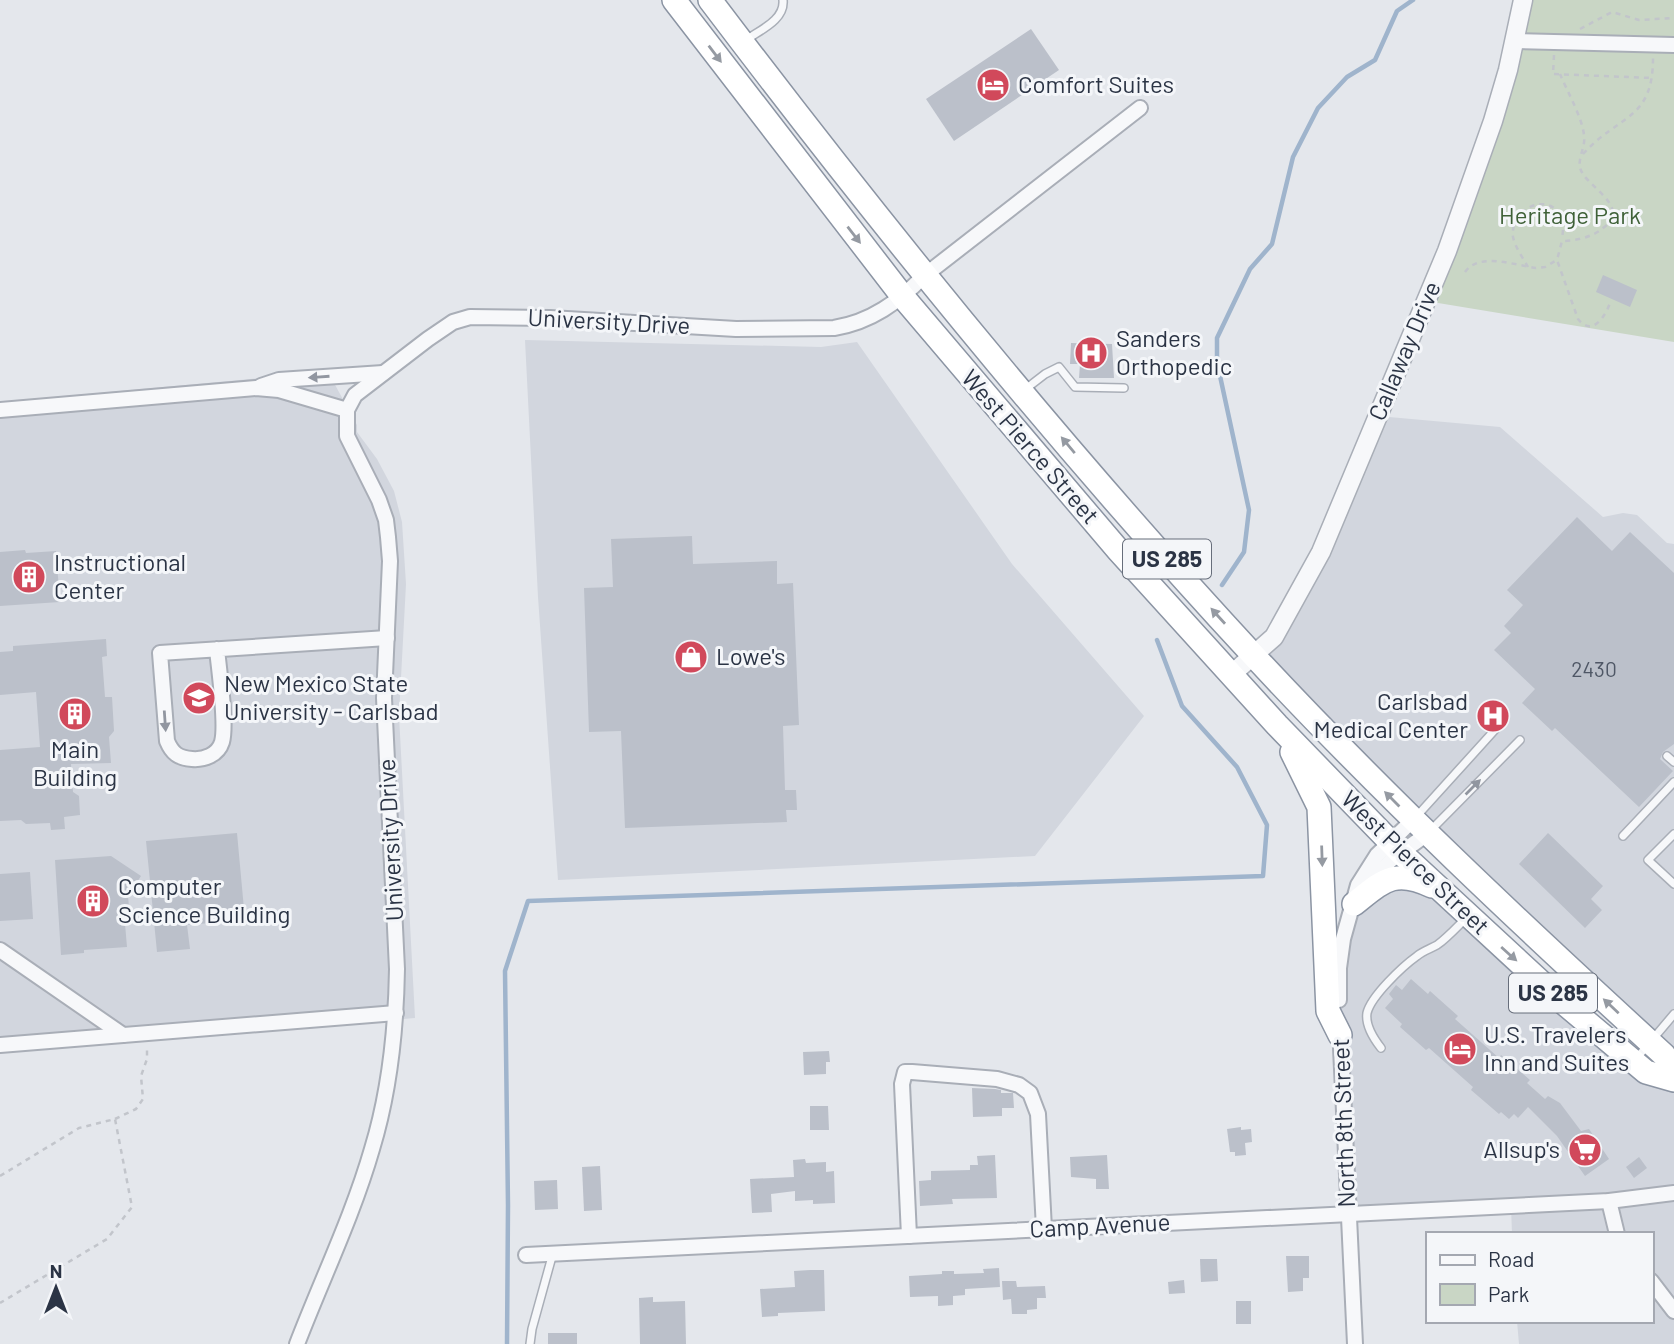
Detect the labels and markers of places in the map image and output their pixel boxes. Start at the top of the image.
hotel icon: Comfort Suites [974,66,1012,104]
place label: Comfort Suites [1018,69,1174,98]
place label: Sanders Orthopedic [1116,323,1232,380]
hospital icon: Sanders Orthopedic [1072,334,1110,372]
place label: Instructional Center [54,547,186,604]
building icon: Instructional Center [10,558,48,596]
shop icon: Lowe's [672,638,710,676]
place label: Lowe's [716,641,786,670]
place label: New Mexico State University - Carlsbad [224,668,439,725]
school or university icon: New Mexico State University - Carlsbad [180,679,218,717]
place label: Carlsbad Medical Center [1314,686,1468,743]
building icon: Main Building [56,695,94,733]
hospital icon: Carlsbad Medical Center [1474,697,1512,735]
place label: Main Building [33,734,117,791]
place label: Computer Science Building [118,871,290,928]
building icon: Computer Science Building [74,882,112,920]
place label: U.S. Travelers Inn and Suites [1484,1019,1629,1076]
hotel icon: U.S. Travelers Inn and Suites [1441,1030,1479,1068]
supermarket icon: Allsup's [1566,1131,1604,1169]
place label: Allsup's [1483,1134,1560,1163]

